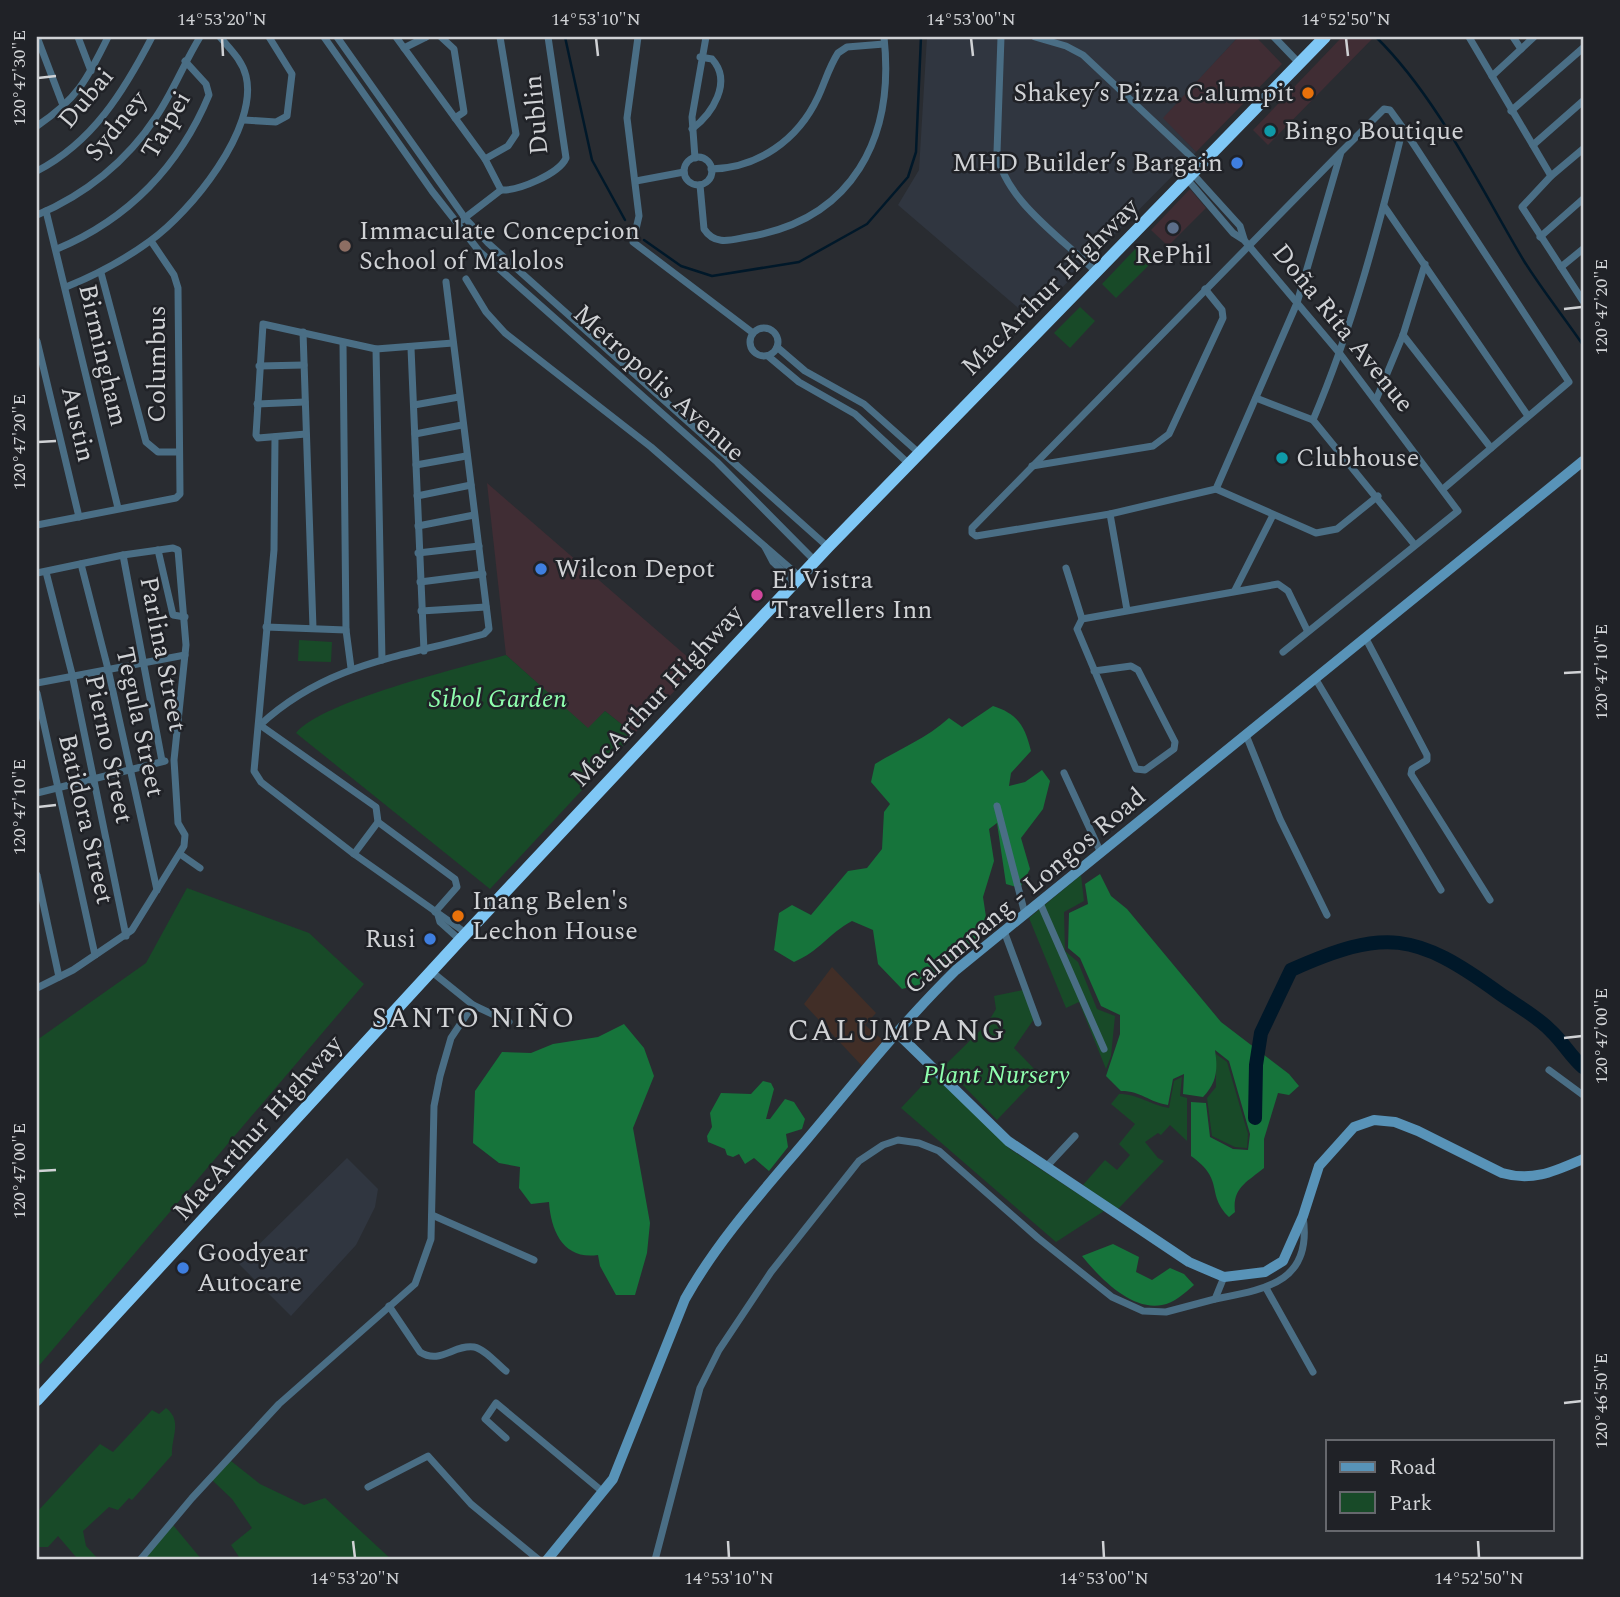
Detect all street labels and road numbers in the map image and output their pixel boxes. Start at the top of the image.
street label: Dubai [48,58,124,138]
street label: Dublin [513,73,559,157]
street label: Sydney [75,81,158,170]
street label: Taipei [130,83,202,167]
street label: MacArthur Highway [952,188,1149,385]
street label: Doña Rita Avenue [1262,235,1424,421]
street label: Birmingham [67,280,139,430]
street label: Metropolis Avenue [564,295,754,471]
street label: Columbus [137,305,177,423]
street label: Austin [50,382,106,466]
street label: Parlina Street [128,573,198,735]
street label: MacArthur Highway [561,594,754,797]
street label: Tegula Street [105,643,175,801]
street label: Pierno Street [74,671,144,827]
street label: Batidora Street [47,730,125,908]
street label: Calumpang - Longos Road [895,778,1155,1004]
street label: MacArthur Highway [163,1025,354,1230]

